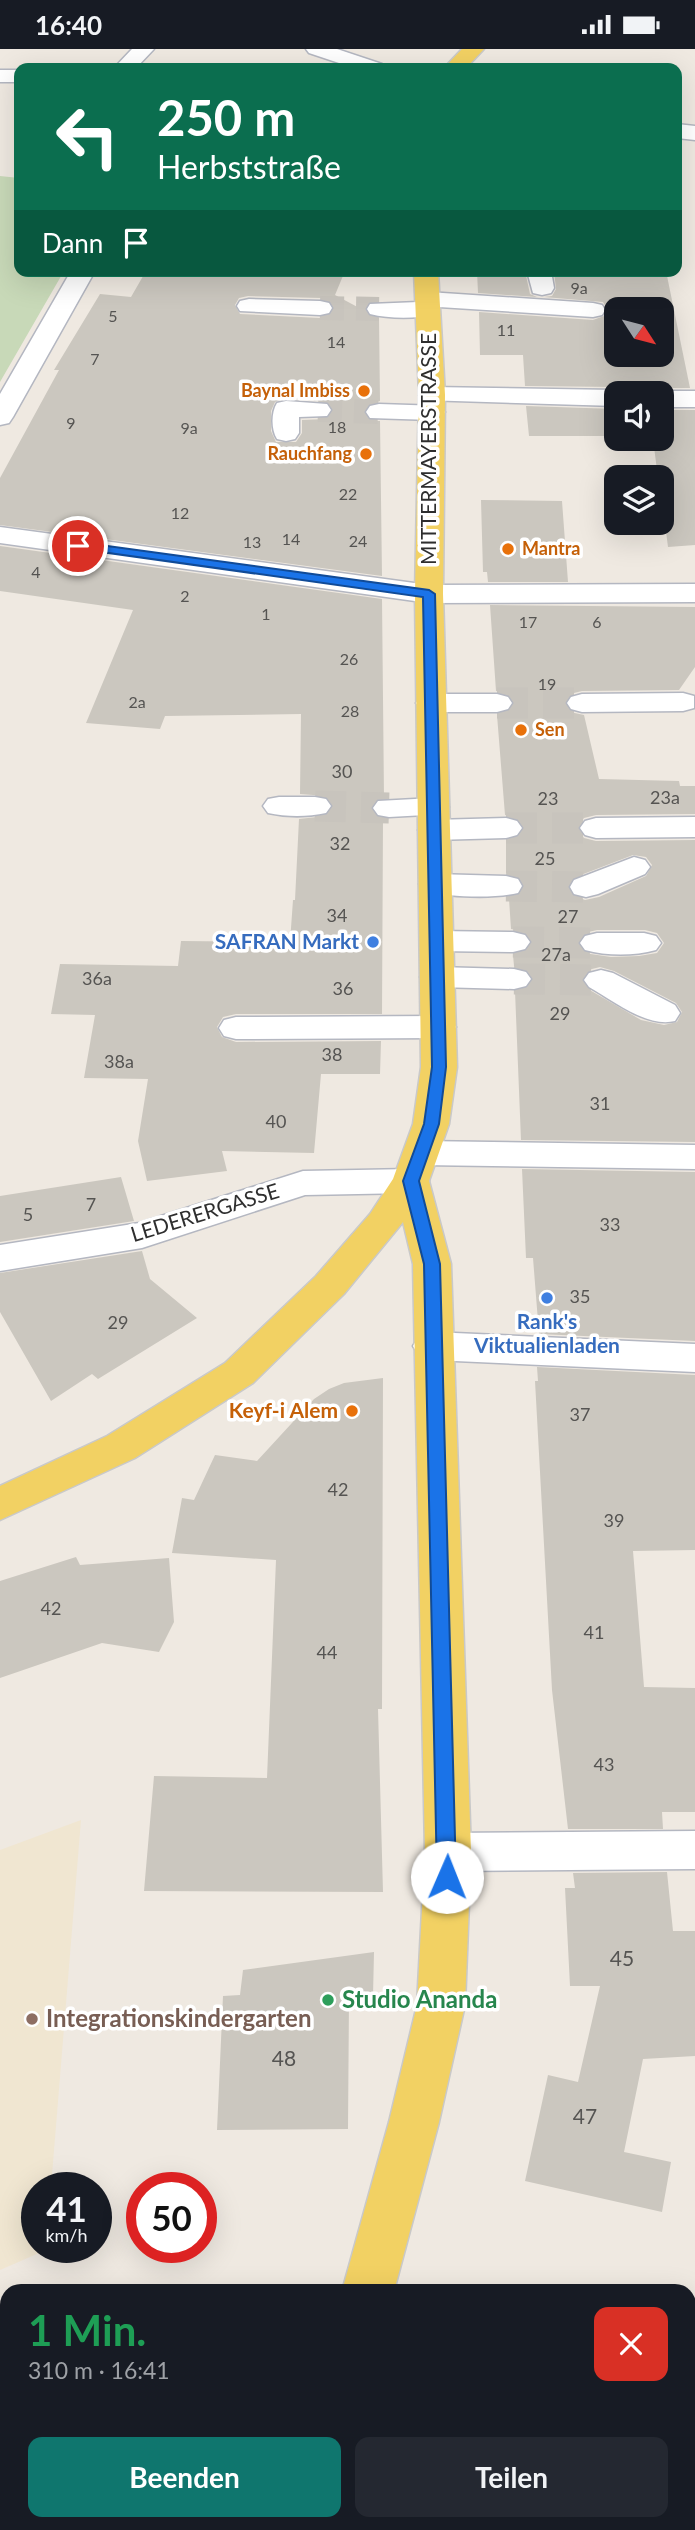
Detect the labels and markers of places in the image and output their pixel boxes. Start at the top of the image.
place label: Baynal Imbiss [241,379,350,401]
marker: Baynal Imbiss [356,383,372,399]
place label: Rauchfang [267,442,352,464]
marker: Rauchfang [358,446,374,462]
pin [48,516,108,576]
place label: Mantra [522,537,580,559]
marker: Mantra [500,541,516,557]
place label: Sen [535,718,565,740]
marker: Sen [513,722,529,738]
place label: SAFRAN Markt [215,928,359,953]
marker: SAFRAN Markt [365,934,381,950]
marker: Rank's Viktualienladen [539,1290,555,1306]
place label: Rank's Viktualienladen [473,1308,620,1357]
place label: Keyf-i Alem [229,1397,338,1422]
marker: Keyf-i Alem [344,1403,360,1419]
place label: Studio Ananda [342,1984,497,2013]
marker: Studio Ananda [320,1992,336,2008]
place label: Integrationskindergarten [46,2003,311,2032]
marker: Integrationskindergarten [24,2011,40,2027]

